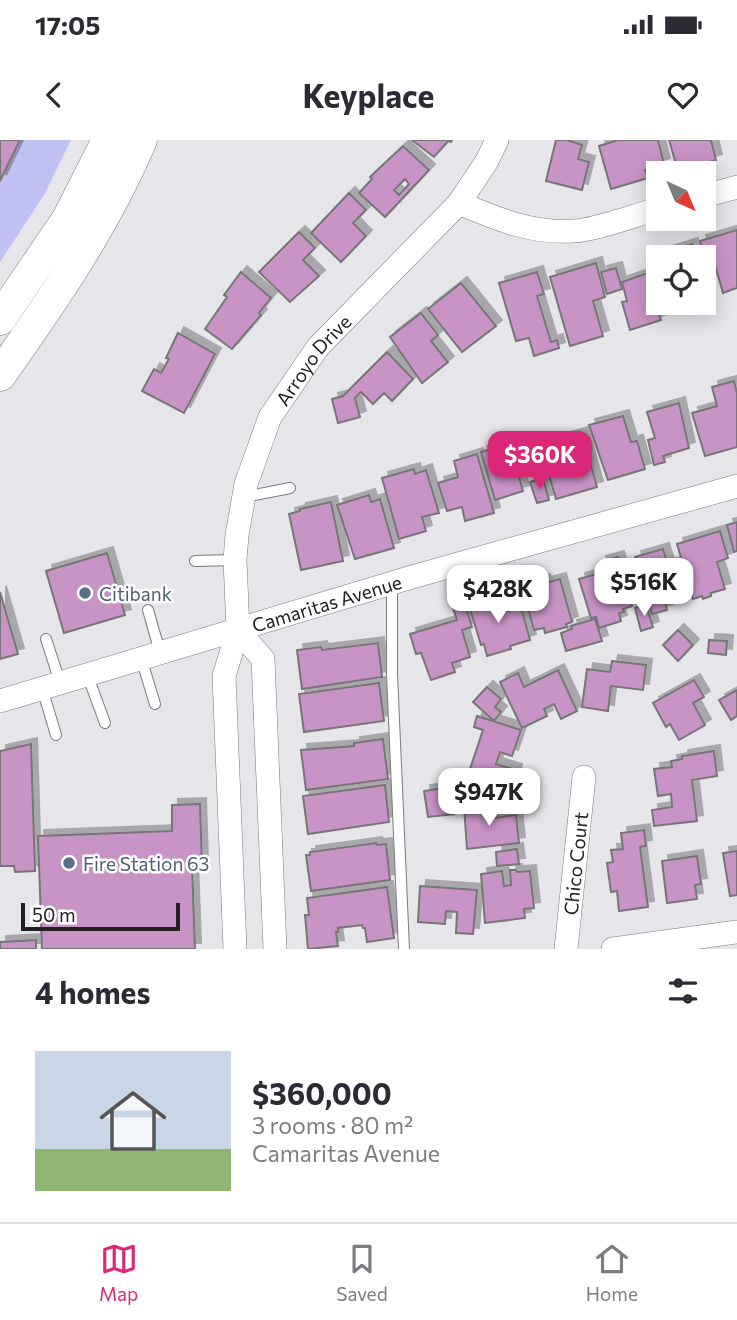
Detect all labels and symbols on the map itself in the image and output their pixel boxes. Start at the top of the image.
north arrow [646,161,716,231]
street label: Arroyo Drive [270,309,355,410]
pin: $360K [491,432,589,491]
pin: $516K [595,559,693,618]
pin: $428K [449,566,547,625]
street label: Camaritas Avenue [249,569,404,636]
place label: Citibank [99,582,172,605]
marker: Citibank [77,585,93,601]
pin: $947K [440,768,538,828]
street label: Chico Court [558,811,592,916]
place label: Fire Station 63 [83,852,209,875]
marker: Fire Station 63 [61,855,77,871]
scale bar [21,900,180,932]

